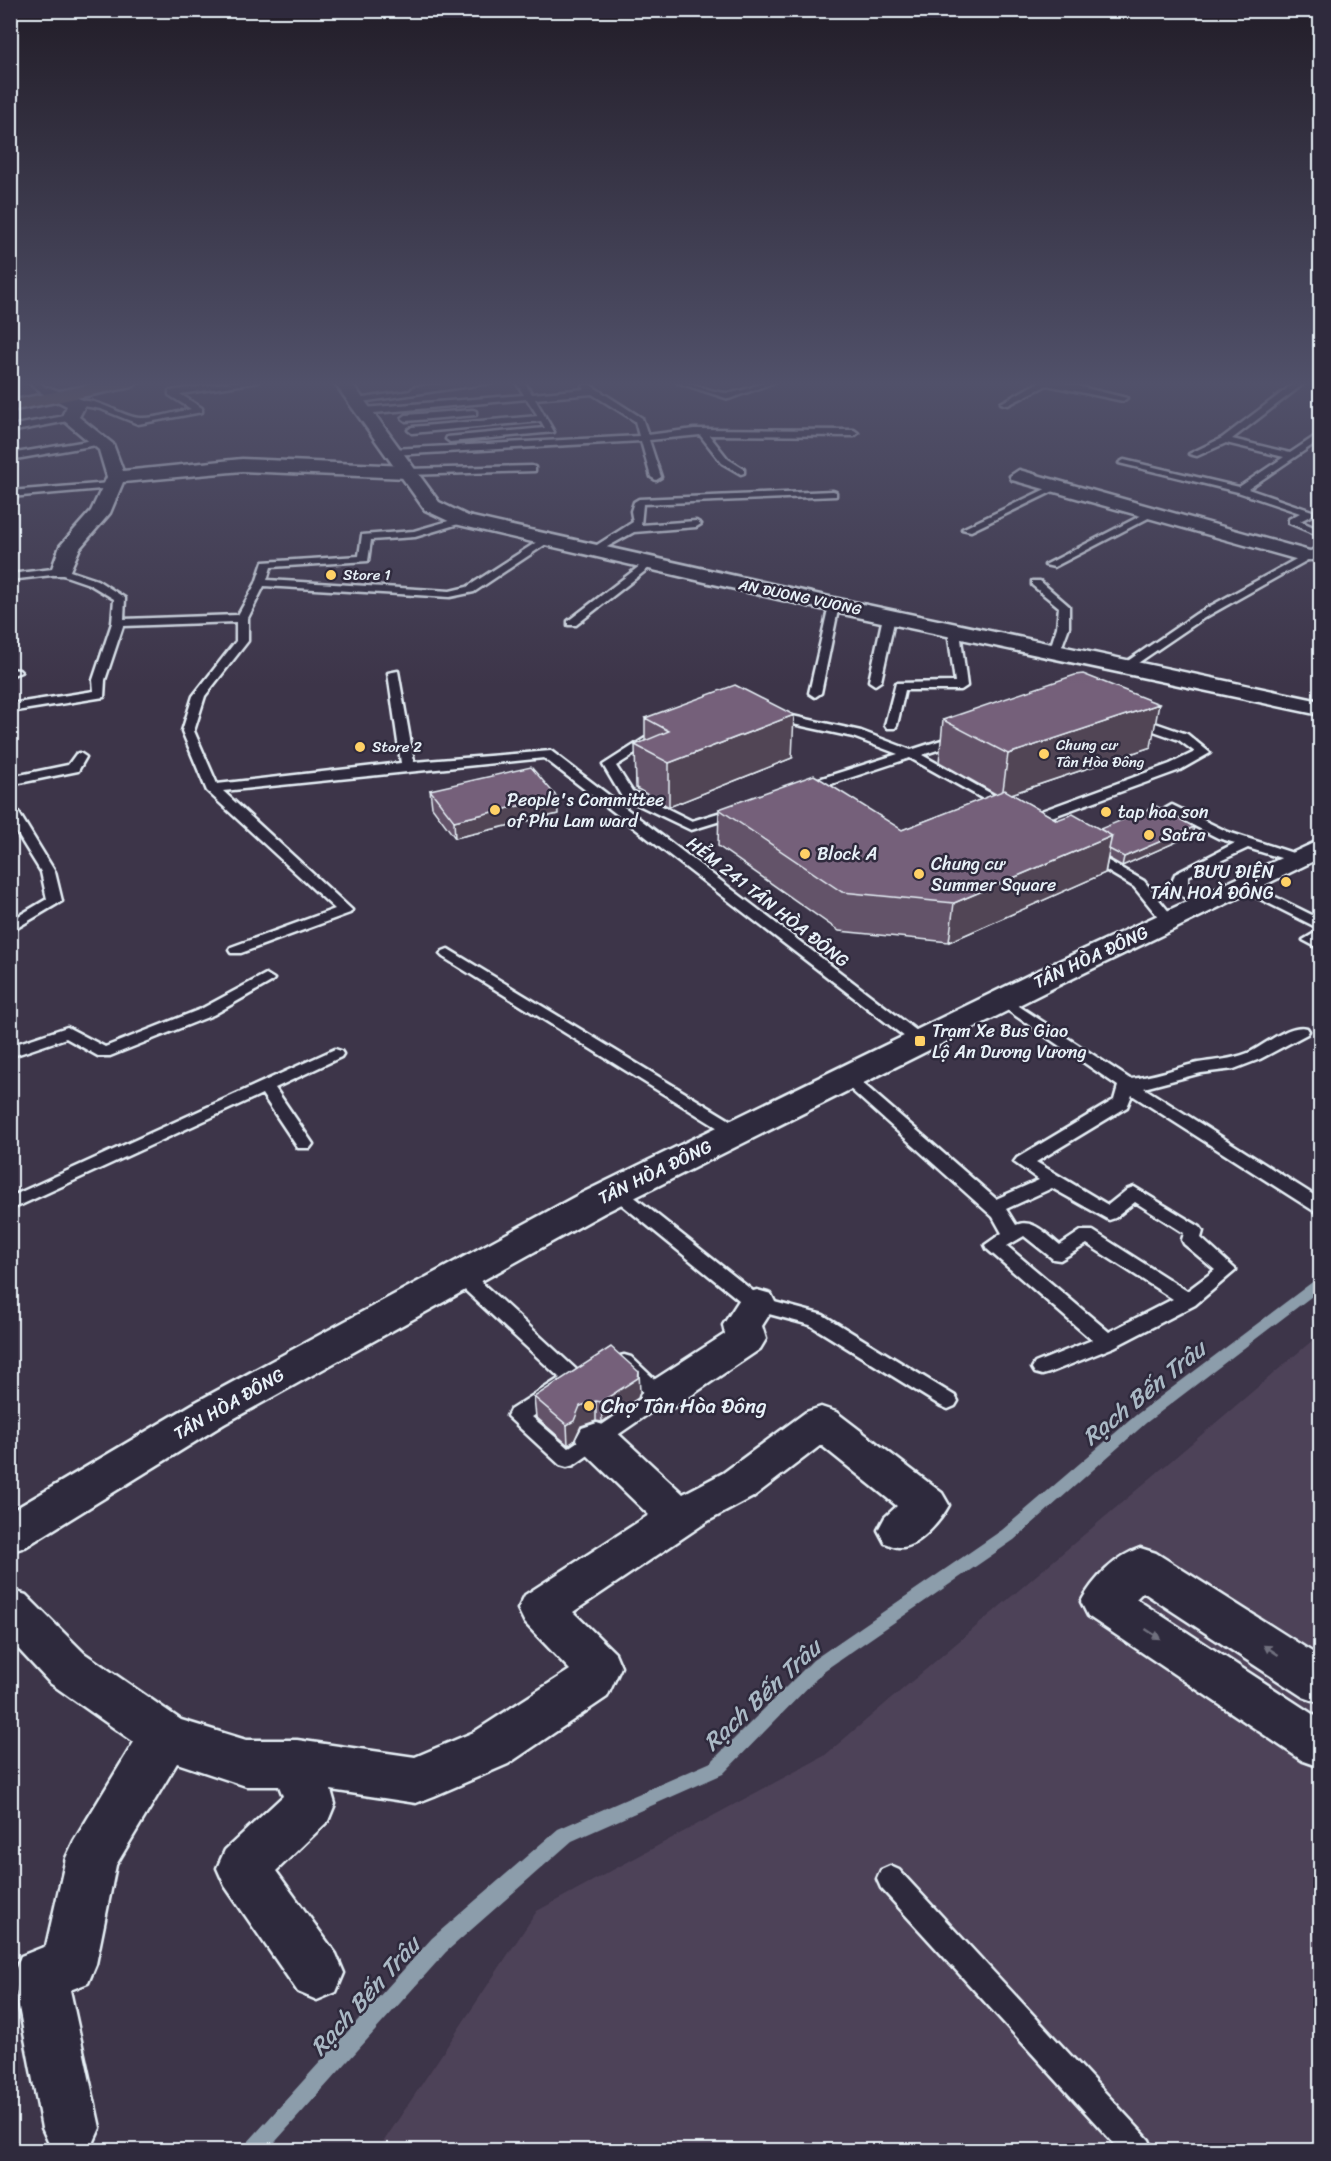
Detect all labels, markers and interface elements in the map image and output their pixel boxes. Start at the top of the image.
place label: Store 1 [343,562,391,588]
marker: Store 1 [324,568,338,582]
street label: AN DUONG VUONG [735,571,864,623]
place label: Chung cư Tân Hòa Đông [1056,732,1145,775]
place label: Store 2 [372,734,422,760]
marker: Store 2 [353,740,367,754]
marker: Chung cư Tân Hòa Đông [1037,747,1051,761]
place label: People's Committee of Phu Lam ward [507,784,664,837]
place label: tap hoa son [1118,796,1209,828]
marker: People's Committee of Phu Lam ward [488,803,502,817]
marker: tap hoa son [1099,805,1113,819]
place label: Satra [1161,819,1207,851]
street label: HẺM 241 TÂN HÒA ĐÔNG [679,828,857,976]
marker: Satra [1142,828,1156,842]
place label: Block A [817,838,878,870]
marker: Block A [798,847,812,861]
place label: Chung cư Summer Square [931,848,1056,901]
place label: BƯU ĐIỆN TÂN HOÀ ĐÔNG [1150,856,1275,909]
marker: Chung cư Summer Square [912,867,926,881]
marker: BƯU ĐIỆN TÂN HOÀ ĐÔNG [1279,875,1293,889]
street label: TÂN HÒA ĐÔNG [1028,916,1154,998]
place label: Trạm Xe Bus Giao Lộ An Dương Vương [932,1015,1087,1068]
marker: Trạm Xe Bus Giao Lộ An Dương Vương [913,1034,927,1048]
street label: TÂN HÒA ĐÔNG [592,1130,718,1214]
water label: Rạch Bến Trâu [1072,1328,1218,1457]
street label: TÂN HÒA ĐÔNG [167,1359,291,1449]
place label: Chợ Tân Hòa Đông [601,1387,767,1425]
marker: Chợ Tân Hòa Đông [582,1399,596,1413]
water label: Rạch Bến Trâu [693,1626,833,1762]
one-way arrow [1144,1628,1160,1640]
one-way arrow [1263,1645,1279,1656]
water label: Rạch Bến Trâu [299,1924,433,2066]

